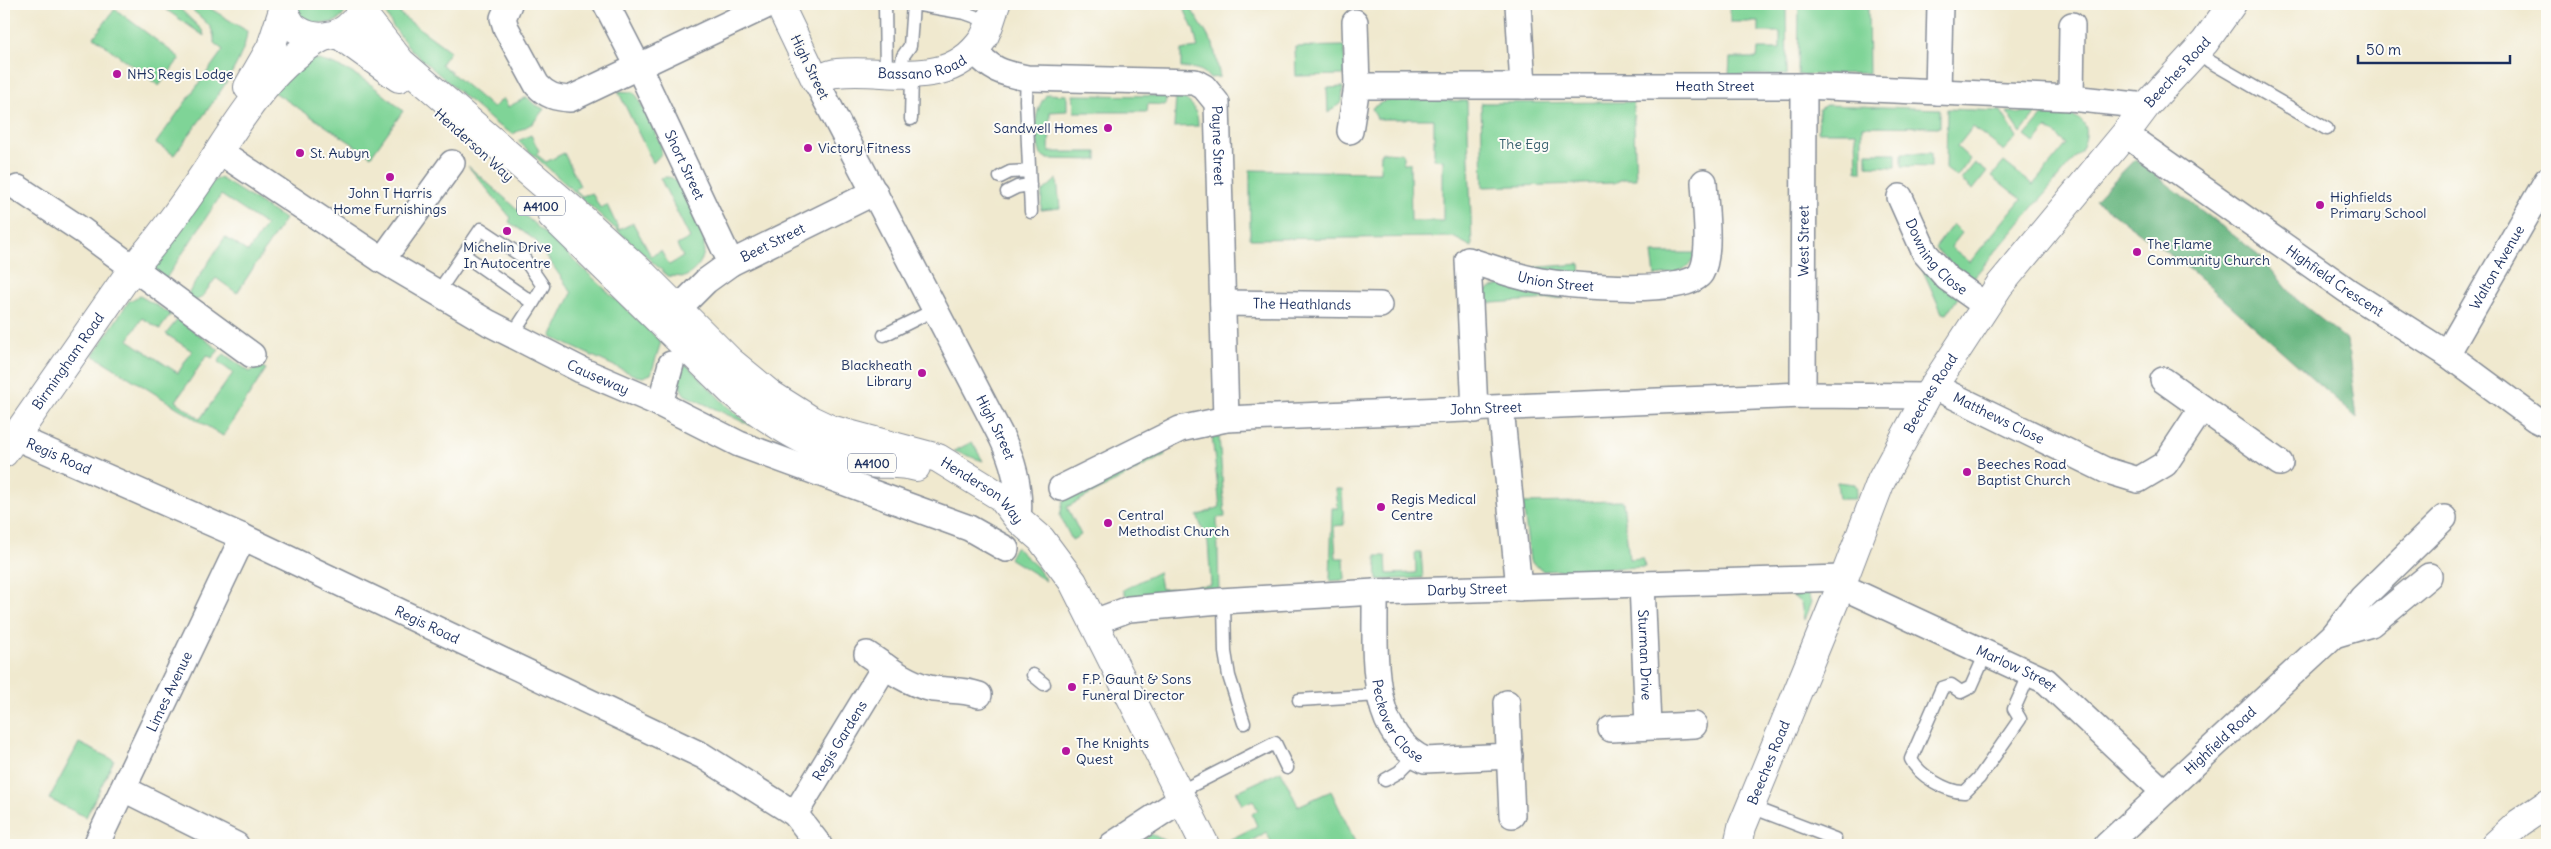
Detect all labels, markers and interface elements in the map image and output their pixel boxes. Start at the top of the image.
street label: High Street [787,32,834,103]
scale bar [2358,32,2511,64]
street label: Beeches Road [2140,33,2214,111]
text: 50 m [2366,40,2401,59]
street label: Bassano Road [877,51,970,83]
place label: NHS Regis Lodge [127,65,234,83]
marker: NHS Regis Lodge [111,68,123,80]
street label: Heath Street [1675,77,1755,95]
street label: Henderson Way [431,105,517,185]
street label: Payne Street [1208,105,1228,186]
place label: Sandwell Homes [994,119,1098,137]
marker: Sandwell Homes [1102,122,1114,134]
street label: Short Street [661,127,709,203]
park label: The Egg [1499,135,1549,153]
place label: Victory Fitness [818,139,911,157]
marker: Victory Fitness [802,142,814,154]
place label: St. Aubyn [310,144,369,162]
marker: St. Aubyn [294,147,306,159]
marker: John T Harris Home Furnishings [384,171,396,183]
place label: John T Harris Home Furnishings [333,184,447,218]
place label: Highfields Primary School [2330,188,2426,222]
road number: A4100 [517,197,565,216]
marker: Highfields Primary School [2314,199,2326,211]
street label: West Street [1794,205,1813,277]
street label: Downing Close [1902,215,1971,299]
street label: Beet Street [737,219,808,266]
street label: Walton Avenue [2466,222,2528,313]
marker: Michelin Drive In Autocentre [501,225,513,237]
place label: The Flame Community Church [2147,235,2270,269]
place label: Michelin Drive In Autocentre [463,238,551,272]
street label: Highfield Crescent [2282,241,2387,321]
marker: The Flame Community Church [2131,246,2143,258]
street label: Union Street [1515,267,1595,295]
street label: The Heathlands [1253,294,1351,314]
street label: Birmingham Road [28,309,108,413]
street label: Beeches Road [1900,350,1961,436]
street label: Causeway [564,355,632,399]
place label: Blackheath Library [841,356,912,390]
marker: Blackheath Library [916,367,928,379]
street label: Matthews Close [1950,388,2047,448]
street label: High Street [972,392,1019,462]
street label: John Street [1450,398,1522,419]
street label: Regis Road [23,434,94,478]
road number: A4100 [848,453,896,472]
street label: Henderson Way [937,453,1028,528]
place label: Beeches Road Baptist Church [1977,455,2071,489]
marker: Beeches Road Baptist Church [1961,466,1973,478]
place label: Regis Medical Centre [1391,490,1476,524]
marker: Regis Medical Centre [1375,501,1387,513]
place label: Central Methodist Church [1118,506,1229,540]
marker: Central Methodist Church [1102,517,1114,529]
street label: Darby Street [1427,579,1508,599]
street label: Regis Road [392,602,462,648]
street label: Sturman Drive [1634,609,1656,701]
street label: Marlow Street [1973,641,2061,696]
street label: Limes Avenue [142,648,196,735]
place label: F.P. Gaunt & Sons Funeral Director [1082,670,1191,704]
street label: Peckover Close [1368,678,1426,767]
marker: F.P. Gaunt & Sons Funeral Director [1066,681,1078,693]
street label: Regis Gardens [808,697,871,784]
street label: Highfield Road [2180,703,2260,778]
street label: Beeches Road [1743,718,1794,808]
place label: The Knights Quest [1076,734,1149,768]
marker: The Knights Quest [1060,745,1072,757]

